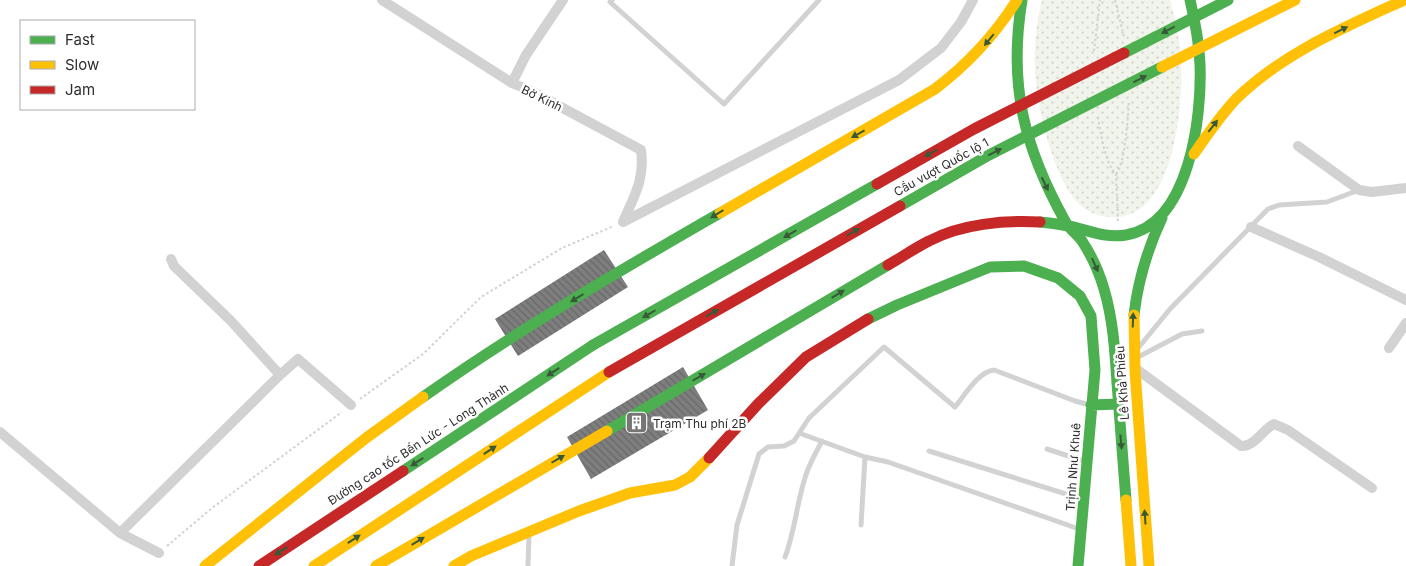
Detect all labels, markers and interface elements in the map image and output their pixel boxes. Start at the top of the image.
legend [20,20,195,110]
one-way arrow [1161,26,1176,34]
one-way arrow [1334,26,1348,34]
text: Fast [65,30,95,49]
one-way arrow [984,33,995,46]
text: Slow [65,55,99,74]
one-way arrow [1132,75,1147,83]
text: Jam [65,80,95,99]
street label: Bờ Kinh [519,82,565,114]
one-way arrow [1207,120,1218,133]
one-way arrow [851,129,865,138]
street label: Cầu vượt Quốc lộ 1 [891,135,991,199]
one-way arrow [987,148,1002,156]
one-way arrow [924,149,938,157]
one-way arrow [1041,177,1049,191]
one-way arrow [710,210,723,219]
one-way arrow [847,228,860,237]
one-way arrow [783,229,796,238]
one-way arrow [1091,258,1099,272]
one-way arrow [832,289,845,298]
one-way arrow [571,293,584,302]
one-way arrow [705,308,719,317]
one-way arrow [641,310,656,318]
one-way arrow [1130,312,1138,328]
street label: Lê Khả Phiêu [1112,345,1132,421]
one-way arrow [546,367,559,377]
one-way arrow [692,373,705,382]
street label: Đường cao tốc Bến Lức - Long Thành [325,380,511,508]
building icon: Trạm Thu phí 2B [625,411,649,435]
place label: Trạm Thu phí 2B [653,416,747,431]
street label: Trịnh Như Khuê [1062,422,1084,512]
one-way arrow [1117,434,1125,450]
one-way arrow [483,445,497,455]
one-way arrow [551,454,565,463]
one-way arrow [410,457,424,466]
one-way arrow [1141,509,1149,525]
one-way arrow [348,534,361,544]
one-way arrow [411,537,424,546]
one-way arrow [275,546,288,556]

